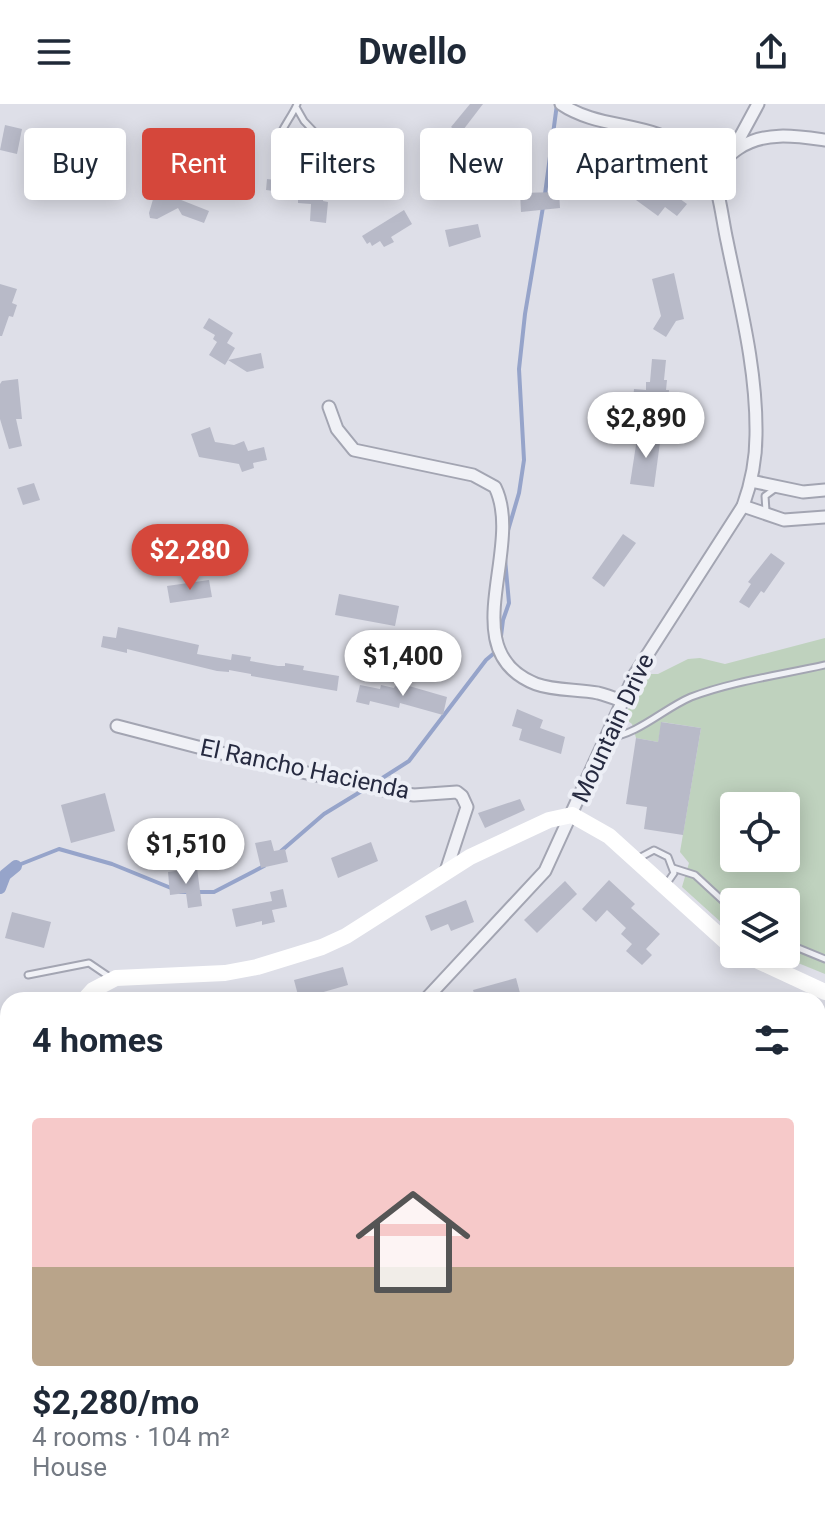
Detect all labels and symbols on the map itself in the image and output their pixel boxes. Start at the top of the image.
pin: $2,890 [581,392,711,460]
pin: $2,280 [125,524,255,592]
pin: $1,400 [338,630,468,698]
street label: Mountain Drive [566,649,660,807]
street label: El Rancho Hacienda [198,733,412,805]
pin: $1,510 [121,818,251,886]

